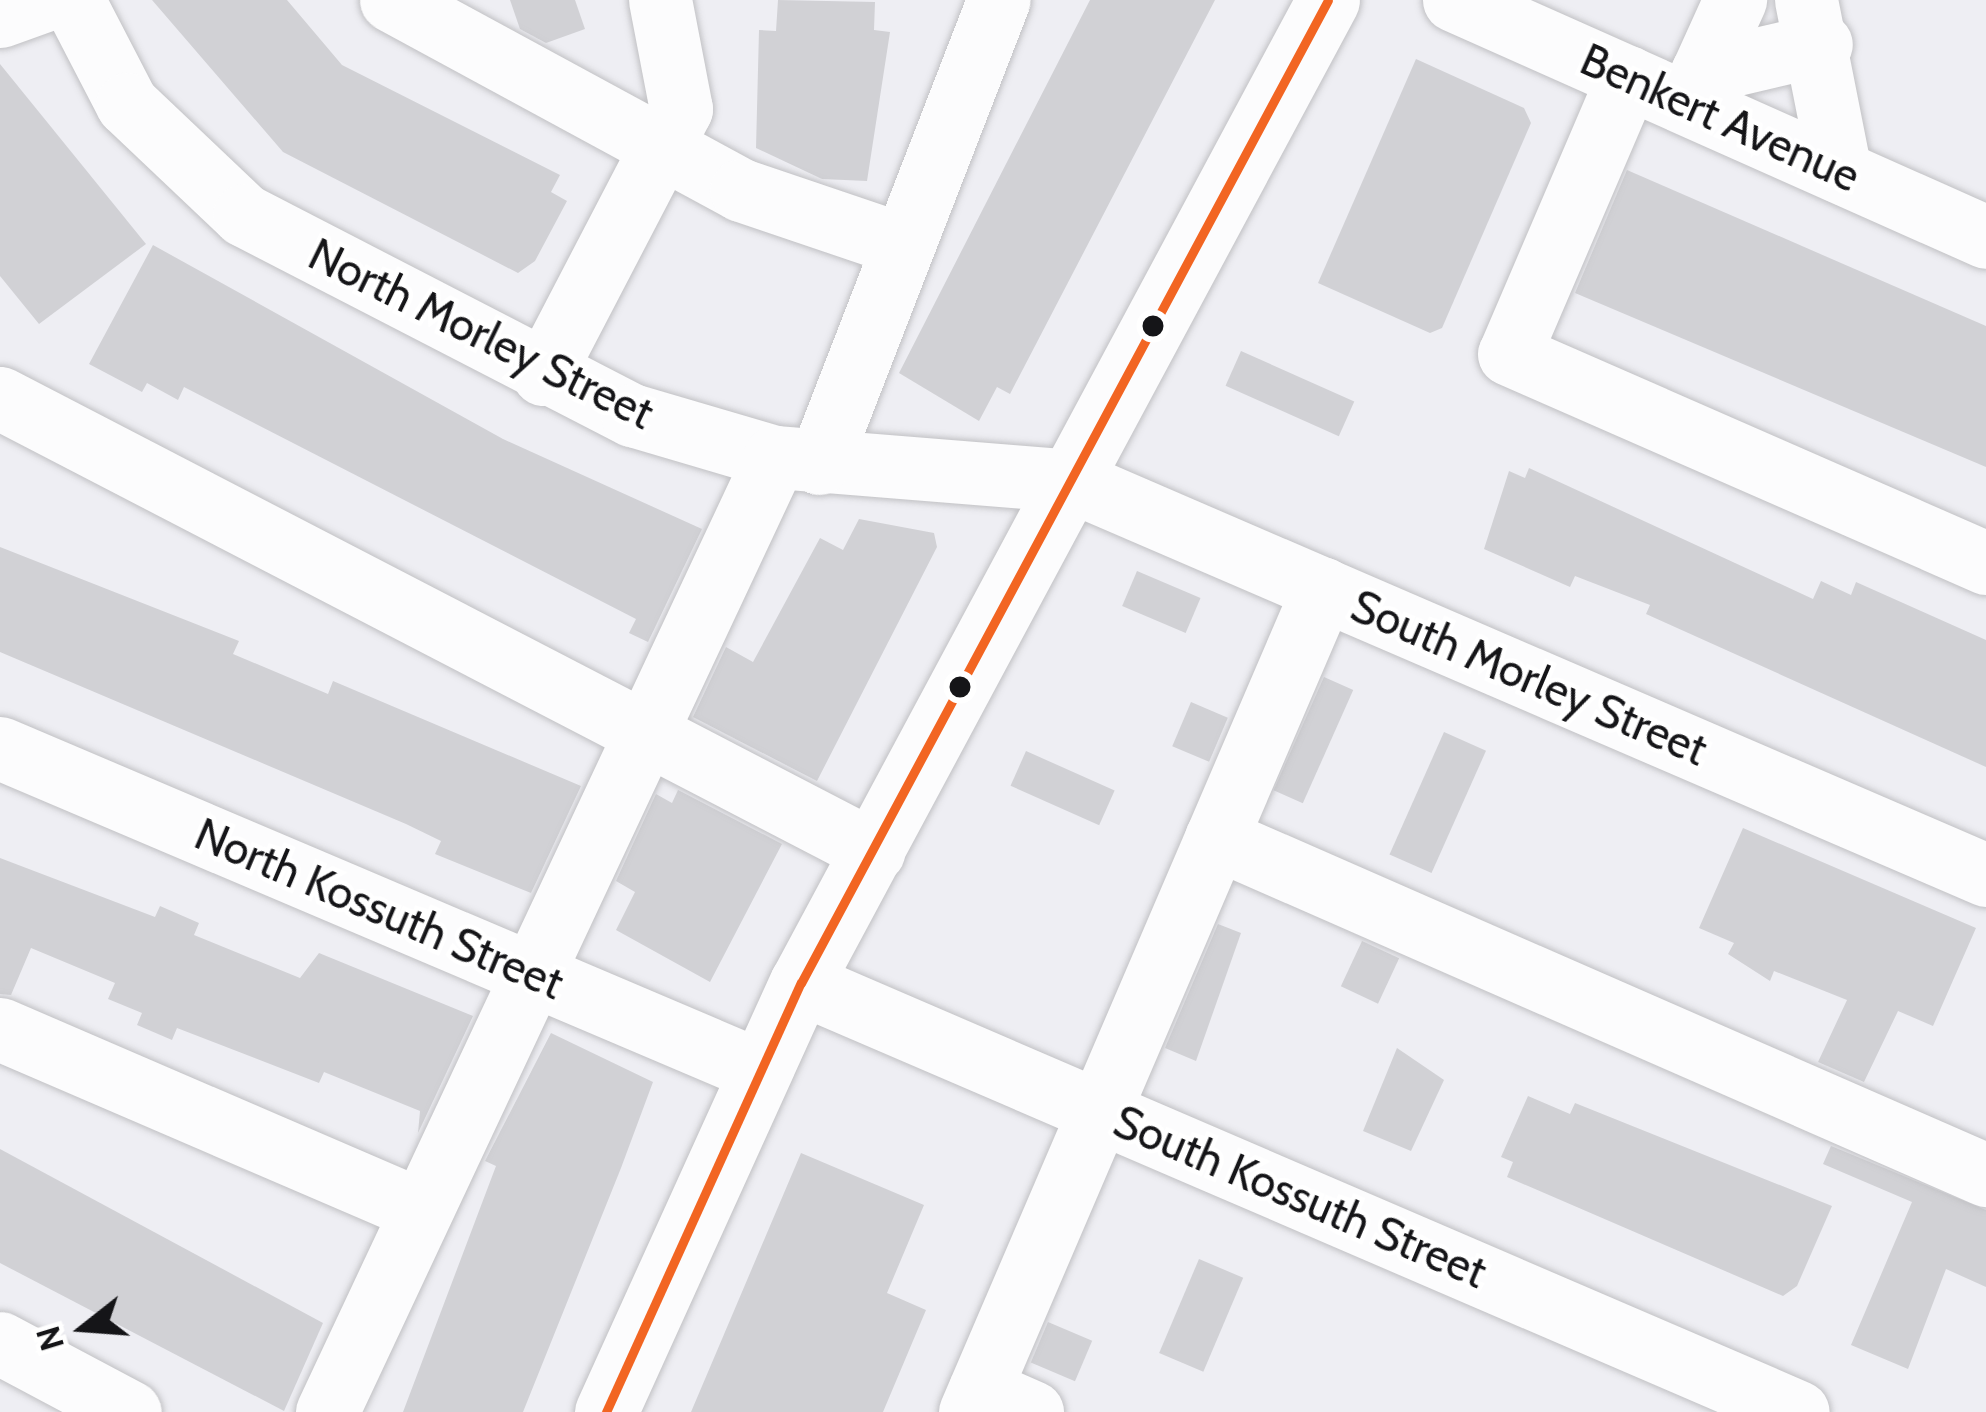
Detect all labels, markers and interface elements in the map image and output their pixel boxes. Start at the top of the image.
street label: Benkert Avenue [1572,32,1868,204]
street label: North Morley Street [300,227,662,441]
unlabelled marker [1142,315,1164,337]
street label: South Morley Street [1343,579,1715,777]
unlabelled marker [949,676,971,698]
street label: North Kossuth Street [187,807,571,1011]
street label: South Kossuth Street [1106,1094,1494,1300]
north arrow [24,1268,144,1388]
text: N [27,1322,72,1356]

